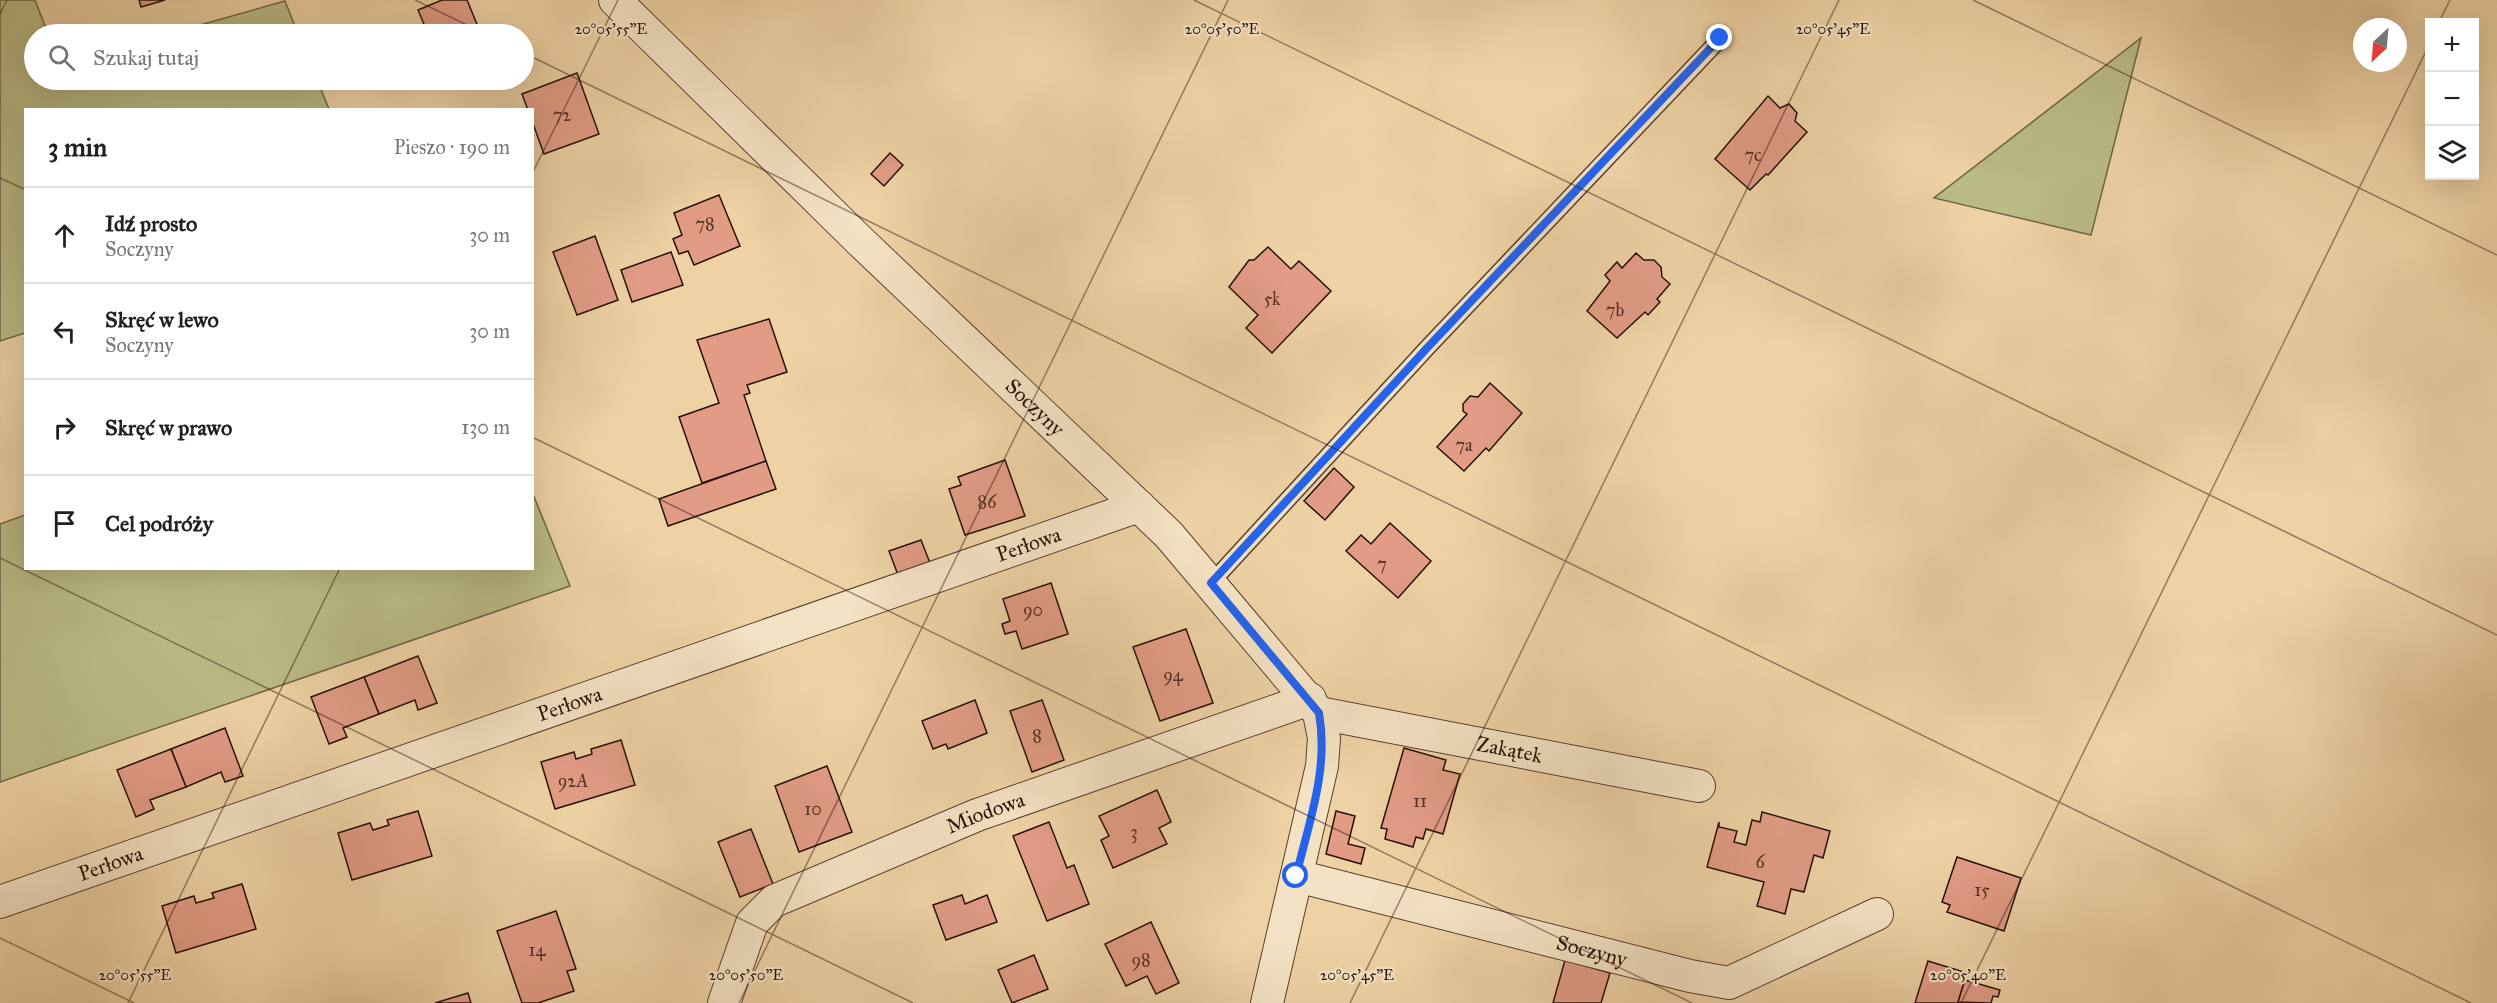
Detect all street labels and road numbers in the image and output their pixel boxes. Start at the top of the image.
street label: Soczyny [1000,373,1071,442]
street label: Perłowa [993,521,1065,568]
street label: Perłowa [534,681,606,727]
street label: Zakątek [1474,731,1545,769]
street label: Miodowa [942,786,1028,840]
street label: Perłowa [75,840,146,887]
street label: Soczyny [1553,929,1631,973]

